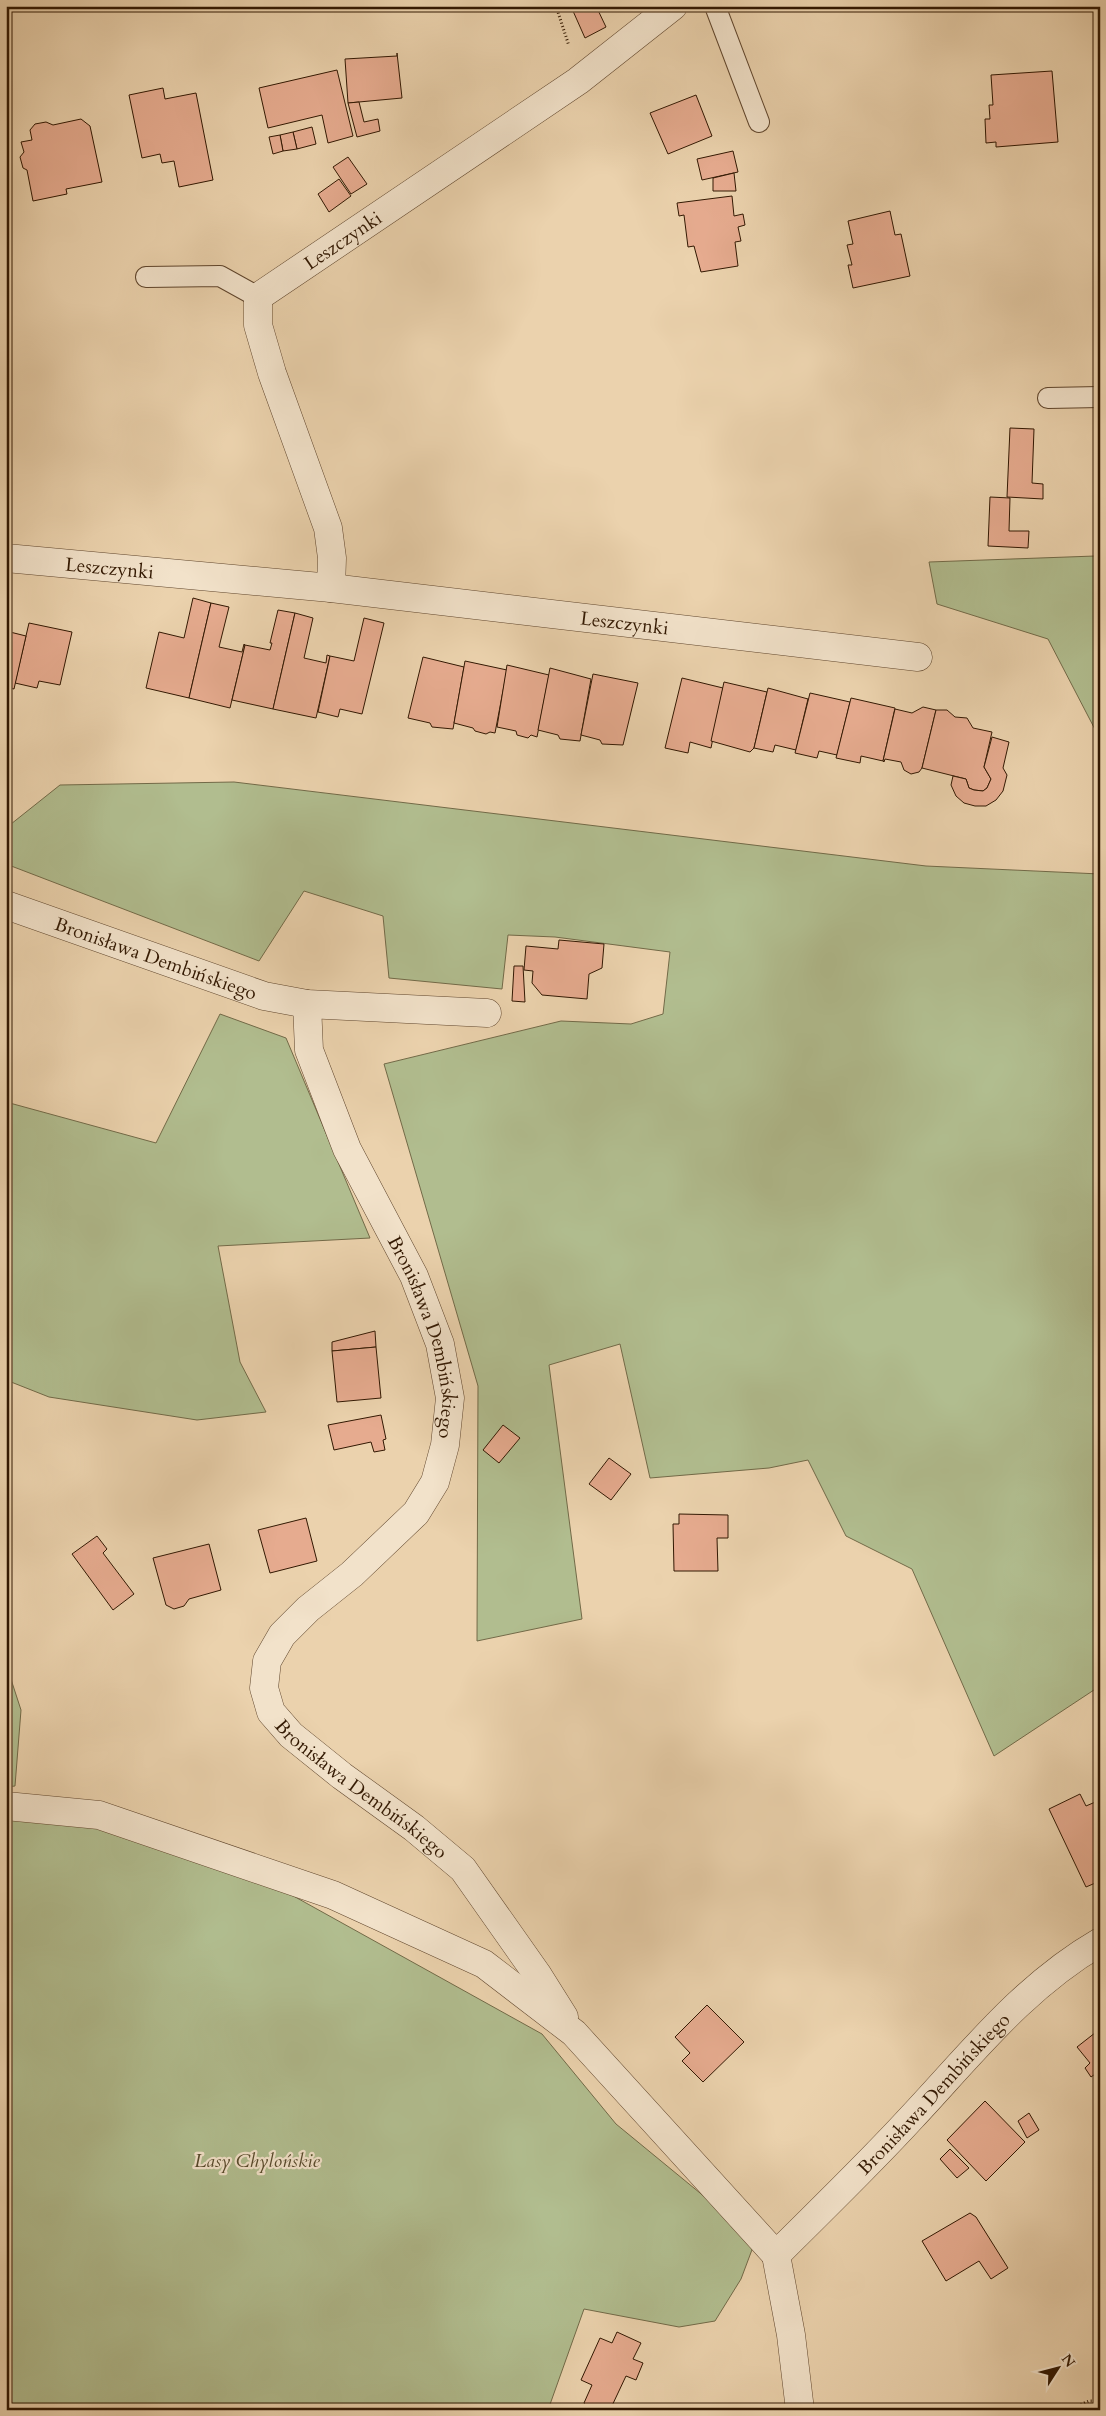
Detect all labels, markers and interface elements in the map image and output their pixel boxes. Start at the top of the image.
street label: Leszczynki [299,205,387,276]
street label: Leszczynki [64,552,155,586]
street label: Leszczynki [579,605,670,642]
street label: Bronisława Dembińskiego [51,911,260,1006]
street label: Bronisława Dembińskiego [381,1231,462,1440]
street label: Bronisława Dembińskiego [269,1714,453,1865]
street label: Bronisława Dembińskiego [852,2007,1016,2181]
park label: Lasy Chylońskie [194,2148,320,2174]
north arrow [1034,2344,1084,2394]
text: N [1057,2350,1079,2371]

